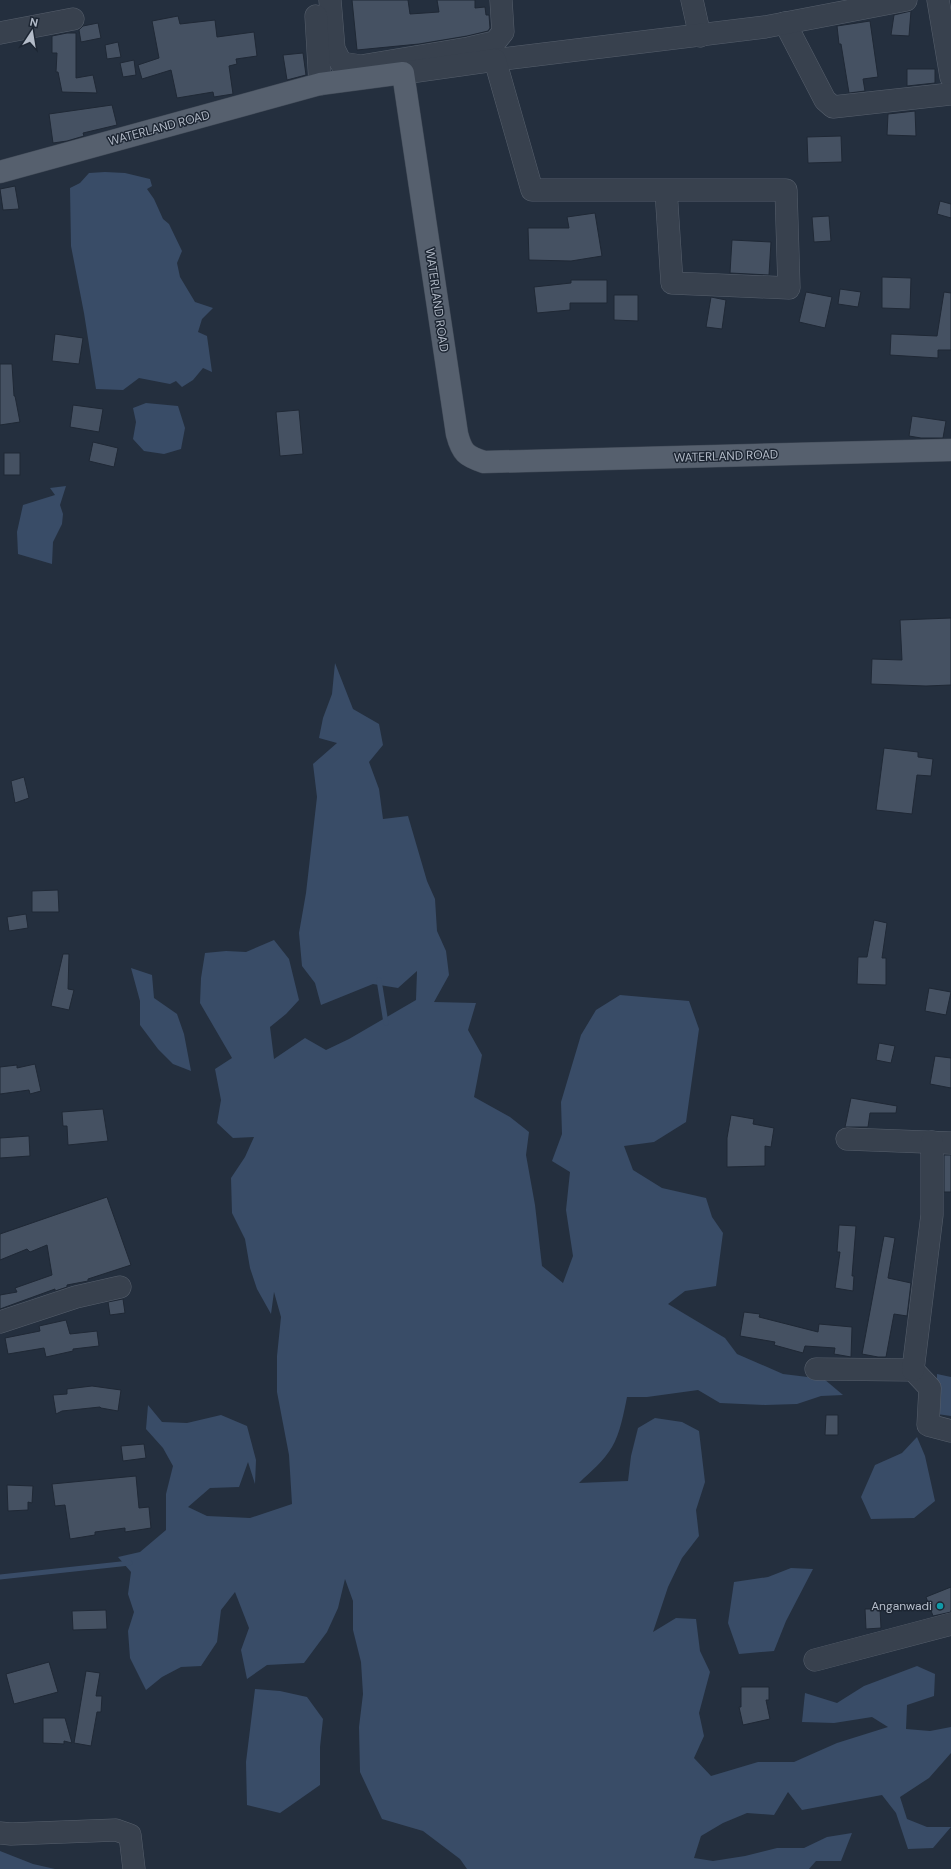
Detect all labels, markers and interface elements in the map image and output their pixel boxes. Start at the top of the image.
north arrow [12,12,52,52]
text: N [29,15,39,30]
street label: WATERLAND ROAD [106,107,212,149]
street label: WATERLAND ROAD [422,247,452,353]
street label: WATERLAND ROAD [673,446,779,466]
place label: Anganwadi [871,1598,932,1614]
marker: Anganwadi [935,1601,945,1611]

